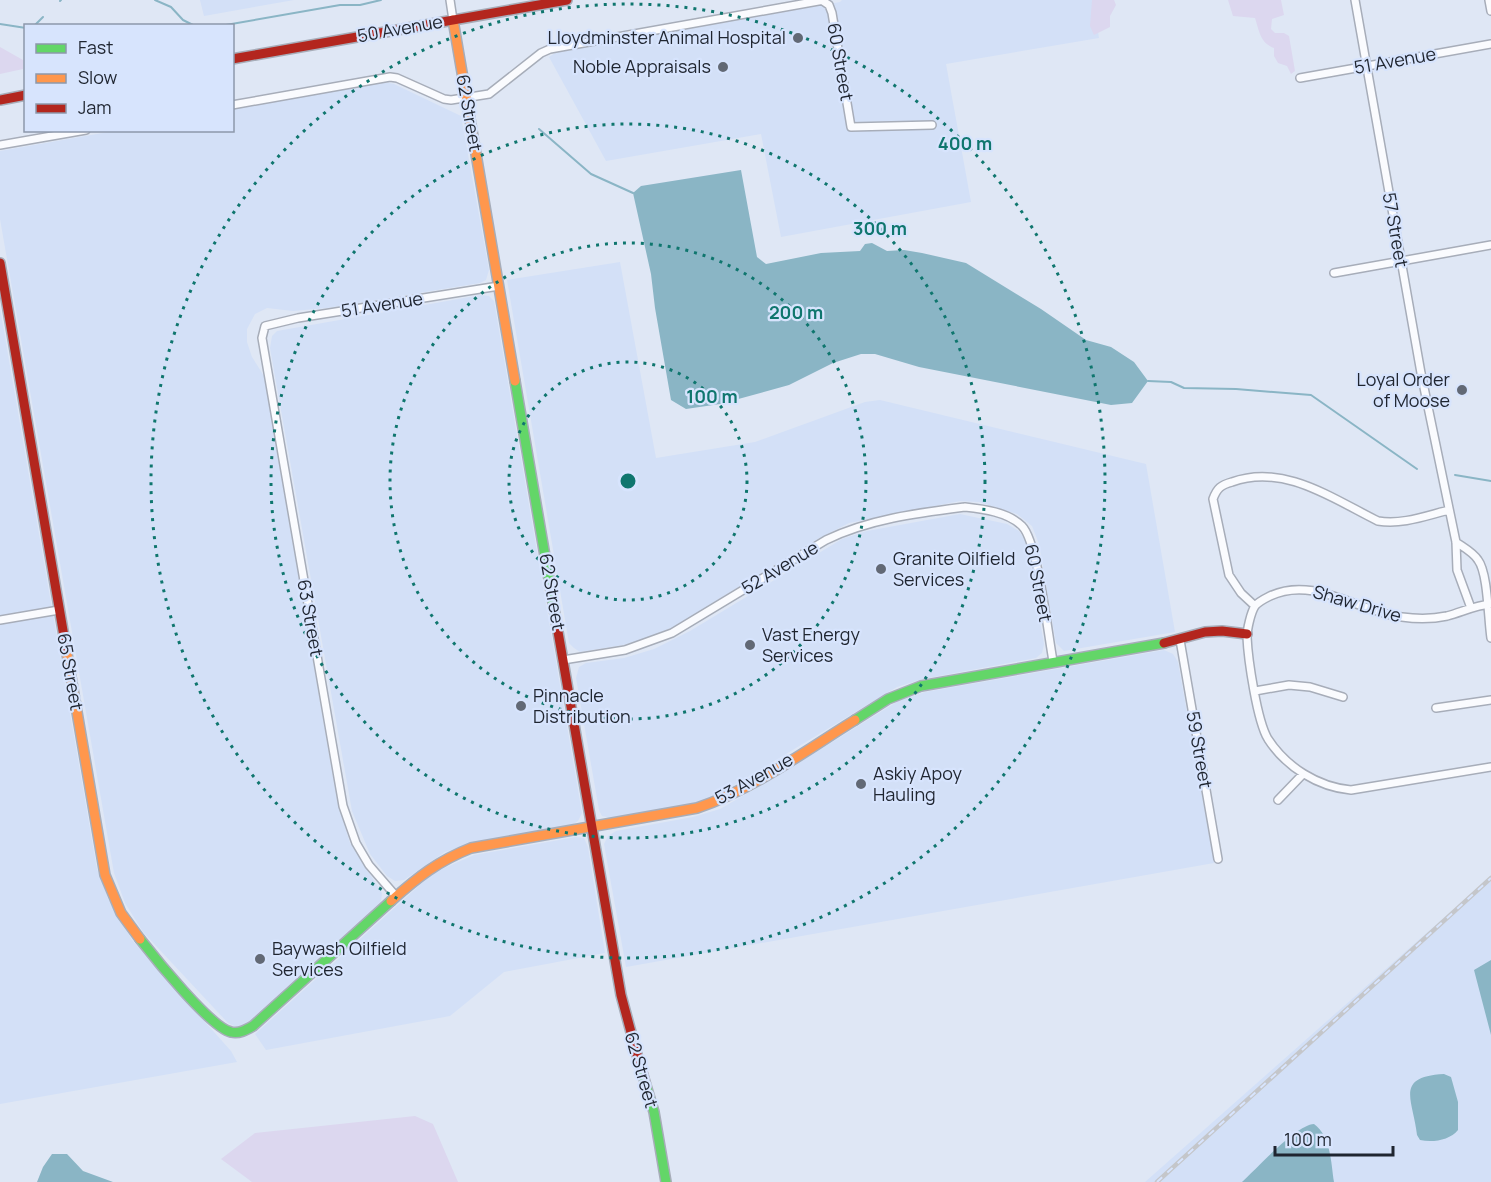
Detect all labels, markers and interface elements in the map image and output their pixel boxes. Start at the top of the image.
street label: 50 Avenue [355,9,445,47]
street label: 60 Street [822,21,860,103]
legend [24,24,234,132]
place label: Lloydminster Animal Hospital [547,25,786,49]
marker: Lloydminster Animal Hospital [791,31,805,45]
text: Fast [78,35,113,59]
street label: 51 Avenue [1352,41,1438,79]
place label: Noble Appraisals [573,54,711,78]
marker: Noble Appraisals [716,60,730,74]
text: Slow [78,65,118,89]
street label: 62 Street [451,72,489,153]
text: Jam [78,95,112,119]
text: 400 m [938,131,992,155]
street label: 57 Street [1378,190,1414,269]
text: 300 m [853,216,907,240]
street label: 51 Avenue [339,286,425,322]
text: 200 m [769,300,823,324]
place label: Loyal Order of Moose [1357,367,1451,412]
marker: Loyal Order of Moose [1455,383,1469,397]
text: 100 m [686,384,738,408]
centre of rings [618,471,638,491]
street label: 52 Avenue [737,535,822,599]
street label: 60 Street [1020,542,1058,624]
place label: Granite Oilfield Services [893,546,1015,591]
street label: 62 Street [534,551,572,632]
marker: Granite Oilfield Services [874,562,888,576]
street label: 63 Street [292,578,330,658]
street label: Shaw Drive [1310,579,1404,627]
place label: Vast Energy Services [762,622,861,667]
street label: 65 Street [52,631,90,712]
marker: Vast Energy Services [743,638,757,652]
place label: Pinnacle Distribution [533,683,631,728]
marker: Pinnacle Distribution [514,699,528,713]
street label: 59 Street [1181,709,1219,790]
street label: 53 Avenue [710,747,797,809]
place label: Askiy Apoy Hauling [873,761,962,806]
marker: Askiy Apoy Hauling [854,777,868,791]
place label: Baywash Oilfield Services [272,936,407,981]
marker: Baywash Oilfield Services [253,952,267,966]
street label: 62 Street [620,1029,664,1110]
scale bar [1275,1119,1394,1157]
text: 100 m [1284,1127,1332,1151]

